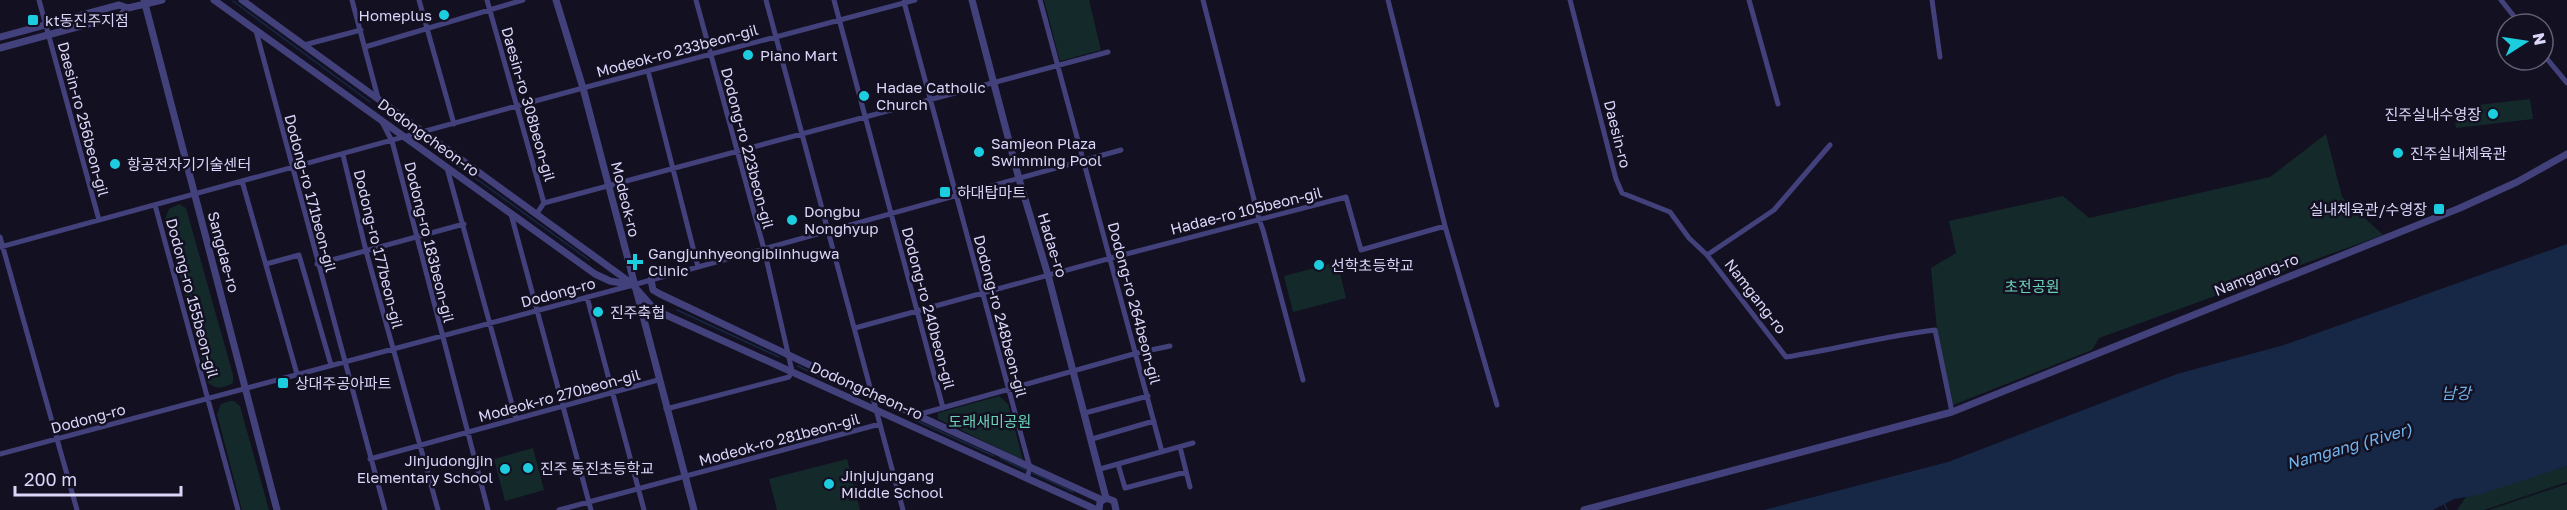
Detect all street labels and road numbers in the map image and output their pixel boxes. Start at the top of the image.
street label: Modeok-ro 233beon-gil [594,20,760,80]
street label: Daesin-ro 308beon-gil [498,25,560,184]
street label: Daesin-ro 256beon-gil [55,40,113,198]
street label: Dodong-ro 223beon-gil [718,65,778,231]
street label: Dodongcheon-ro [375,94,483,180]
street label: Daesin-ro [1601,98,1635,170]
street label: Dodong-ro 171beon-gil [281,112,341,274]
street label: Modeok-ro [608,159,644,239]
street label: Dodong-ro 183beon-gil [401,160,459,325]
street label: Dodong-ro 177beon-gil [351,168,408,331]
street label: Hadae-ro 105beon-gil [1168,182,1324,238]
street label: Sangdae-ro [205,209,243,295]
street label: Hadae-ro [1035,210,1071,280]
street label: Dodong-ro 155beon-gil [163,216,223,380]
street label: Dodong-ro 264beon-gil [1105,220,1165,386]
street label: Dodong-ro 240beon-gil [899,225,959,391]
street label: Dodong-ro 248beon-gil [971,233,1031,399]
street label: Namgang-ro [2211,249,2301,299]
street label: Namgang-ro [1721,255,1791,337]
street label: Dodong-ro [519,273,597,311]
street label: Dodongcheon-ro [808,357,926,423]
street label: Modeok-ro 270beon-gil [476,365,642,425]
street label: Dodong-ro [49,399,127,437]
street label: Modeok-ro 281beon-gil [697,409,862,469]

